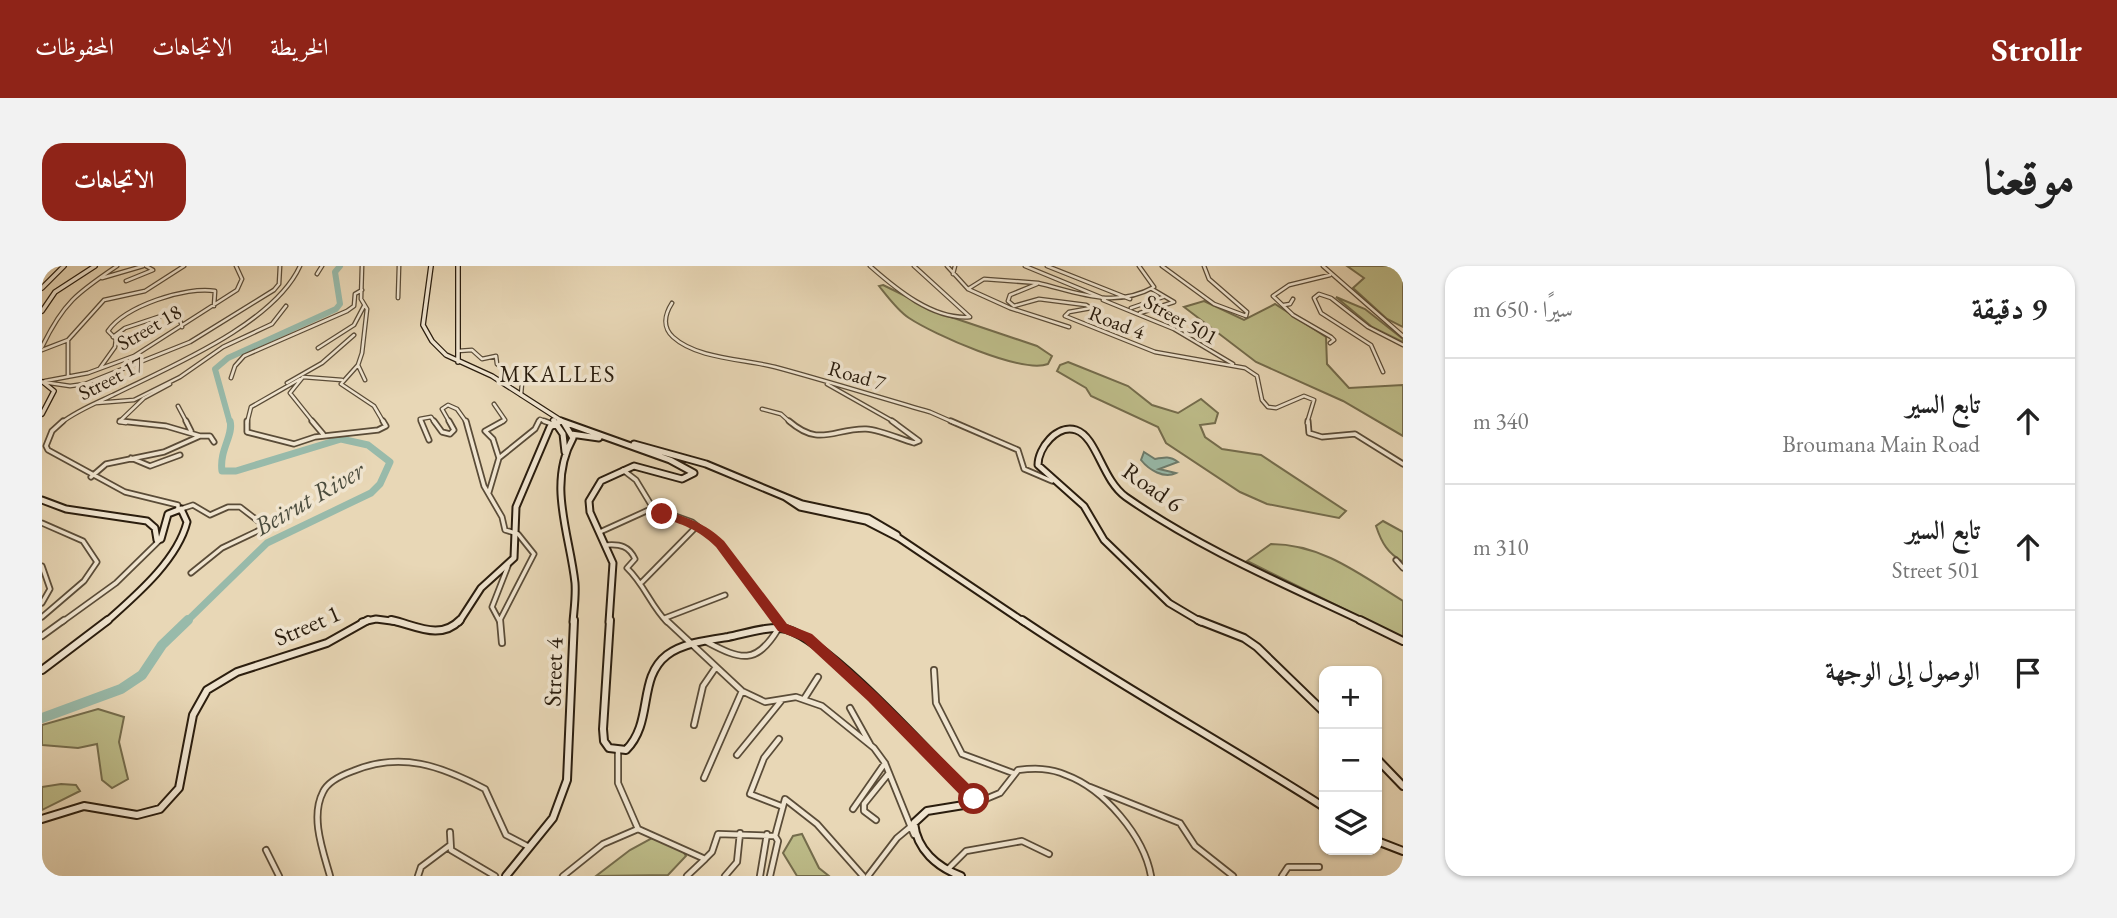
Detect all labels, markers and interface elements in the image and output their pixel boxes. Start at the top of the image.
text: Strollr [1991,28,2082,71]
text: المحفوظات [35,31,114,62]
text: الاتجاهات [152,31,232,62]
text: الخريطة [270,31,329,62]
button: الاتجاهات [42,143,186,221]
text: موقعنا [1983,145,2075,209]
street label: Street 501 [1139,288,1223,350]
text: 9 دقيقة [1972,289,2047,328]
text: سيرًا · 650 m [1473,294,1573,324]
street label: Street 18 [112,298,186,356]
street label: Road 4 [1085,299,1150,345]
street label: Street 17 [73,350,149,406]
street label: Road 7 [825,354,890,396]
district label: MKALLES [500,359,616,389]
text: تابع السير [1906,387,1980,421]
icon: ahead [2009,402,2047,440]
text: 340 m [1473,406,1529,436]
text: Broumana Main Road [1782,429,1980,459]
water label: Beirut River [247,452,371,544]
street label: Road 6 [1117,455,1189,519]
route end [646,498,677,529]
text: تابع السير [1906,513,1980,547]
icon: ahead [2009,528,2047,566]
text: 310 m [1473,532,1529,562]
text: Street 501 [1892,555,1980,585]
street label: Street 1 [269,597,345,653]
street label: Street 4 [536,636,570,707]
text: الوصول إلى الوجهة [1825,654,1980,688]
icon: arrive [2009,654,2047,692]
map controls [1319,666,1382,855]
button: + [1319,666,1382,729]
button: − [1319,729,1382,792]
route start [958,783,989,814]
button: layers [1319,792,1382,855]

